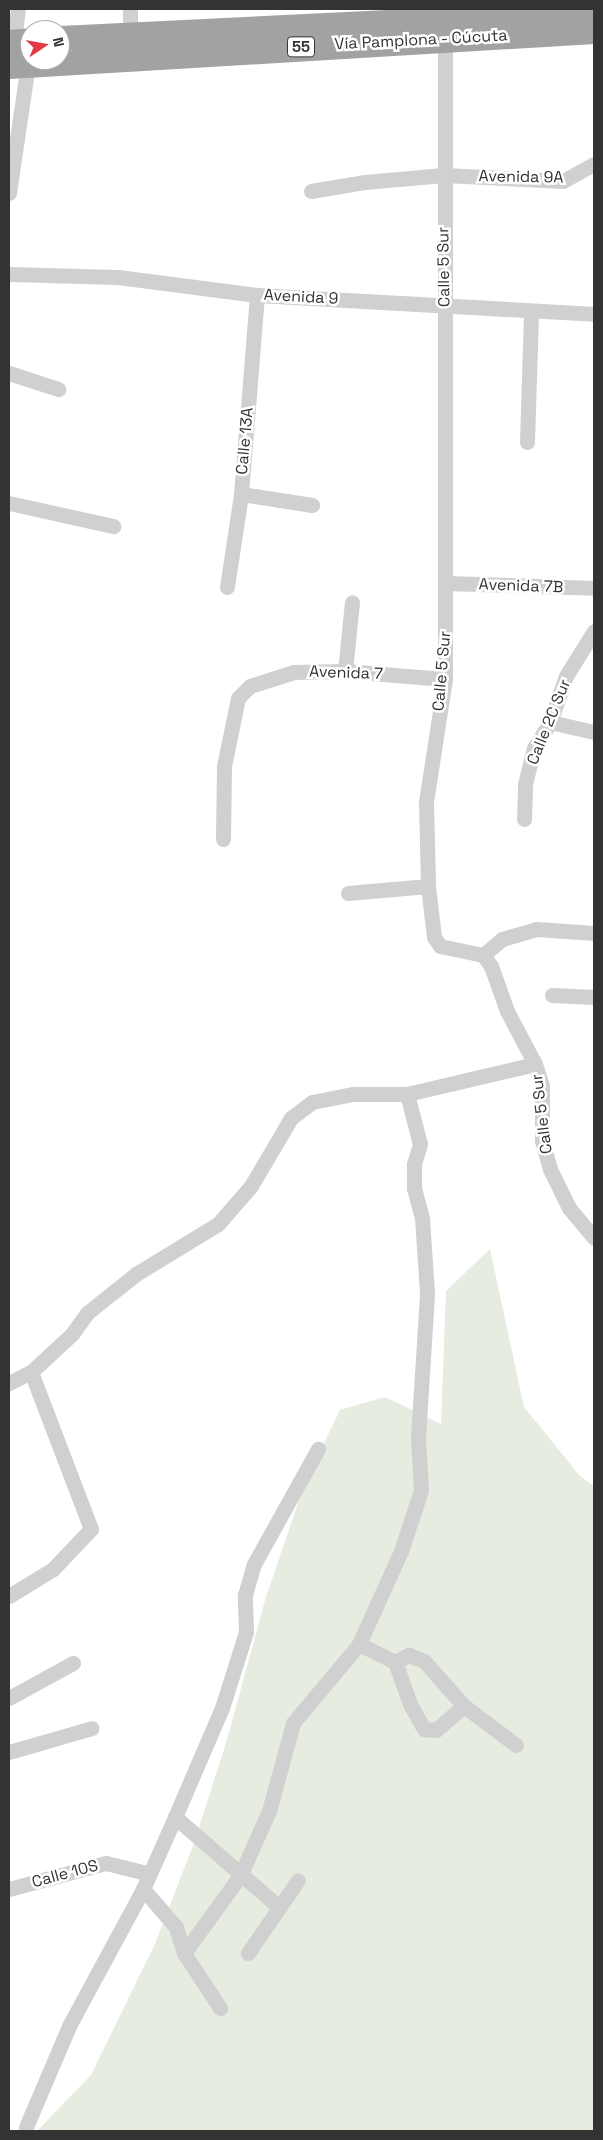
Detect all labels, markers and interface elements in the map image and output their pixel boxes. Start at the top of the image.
north arrow [20,20,70,70]
street label: Vía Pamplona - Cúcuta [334,26,508,54]
road number: 55 [286,34,316,60]
text: N [49,36,68,49]
street label: Avenida 9A [478,167,564,187]
street label: Calle 5 Sur [434,227,454,307]
street label: Avenida 9 [263,285,339,309]
street label: Calle 13A [233,407,257,475]
street label: Avenida 7B [478,575,564,597]
street label: Calle 5 Sur [429,630,455,712]
street label: Avenida 7 [309,662,383,684]
street label: Calle 2C Sur [523,676,575,768]
street label: Calle 5 Sur [528,1073,556,1155]
street label: Calle 10S [30,1856,100,1892]

